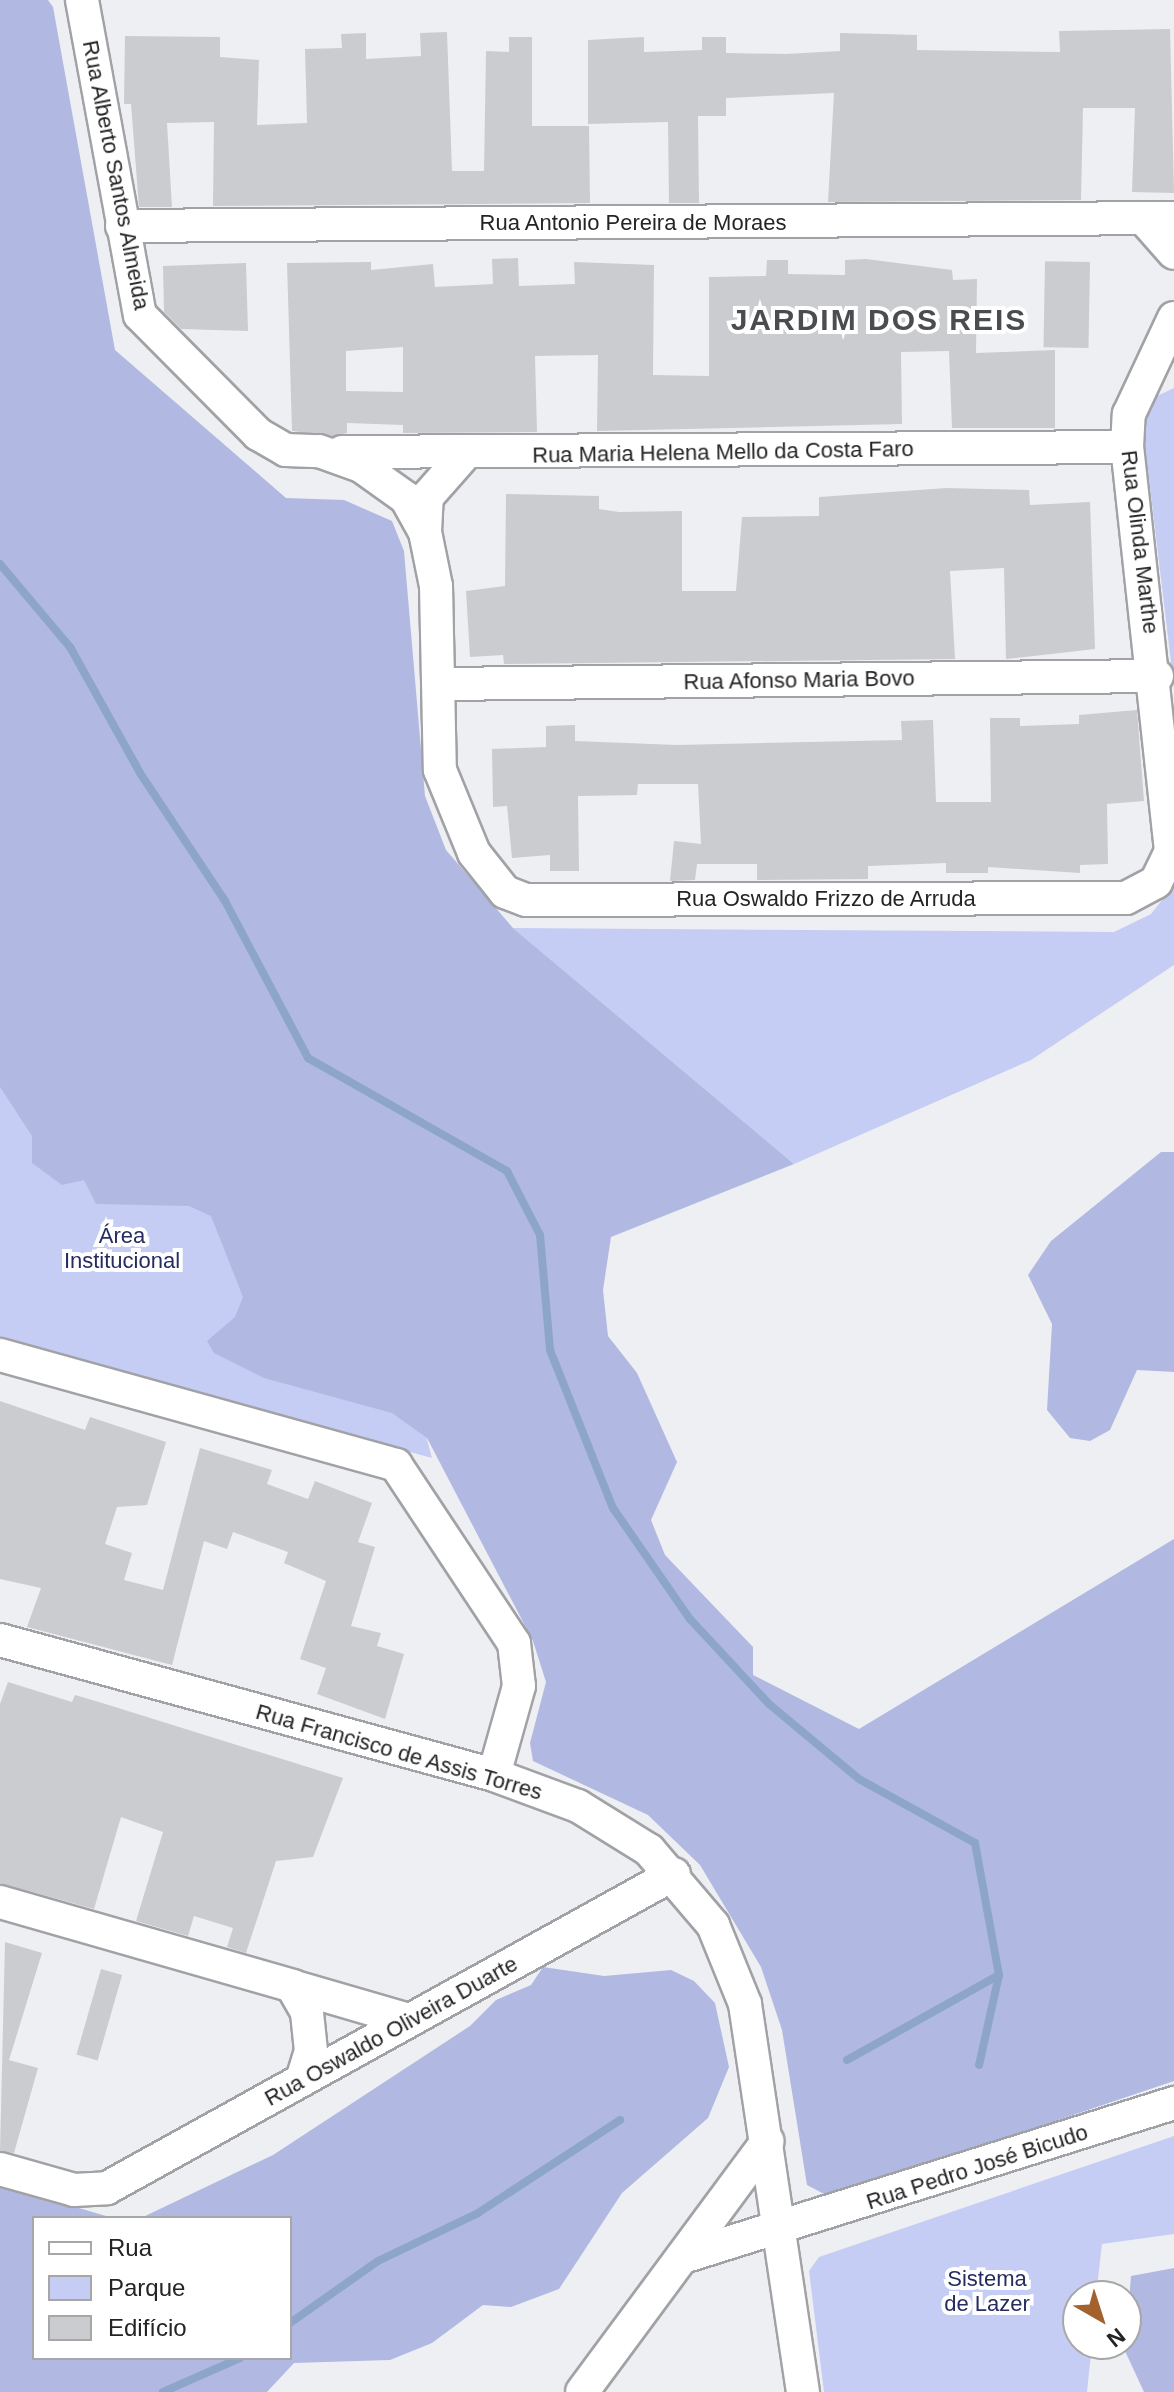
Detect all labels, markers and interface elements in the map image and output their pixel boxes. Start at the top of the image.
street label: Rua Alberto Santos Almeida [77,37,155,313]
street label: Rua Antonio Pereira de Moraes [479,210,787,236]
district label: JARDIM DOS REIS [731,302,1027,338]
street label: Rua Maria Helena Mello da Costa Faro [532,435,914,469]
street label: Rua Olinda Marthe [1116,449,1164,635]
street label: Rua Afonso Maria Bovo [683,665,915,695]
street label: Rua Oswaldo Frizzo de Arruda [676,886,976,912]
park label: Área Institucional [64,1222,180,1274]
street label: Rua Francisco de Assis Torres [252,1698,546,1806]
street label: Rua Oswaldo Oliveira Duarte [260,1950,522,2112]
street label: Rua Pedro José Bicudo [863,2119,1091,2215]
legend [32,2216,292,2360]
text: Rua [108,2234,152,2261]
park label: Sistema de Lazer [944,2265,1030,2316]
text: Parque [108,2274,185,2301]
north arrow [1062,2280,1142,2360]
text: Edifício [108,2314,187,2341]
text: N [1102,2323,1130,2352]

